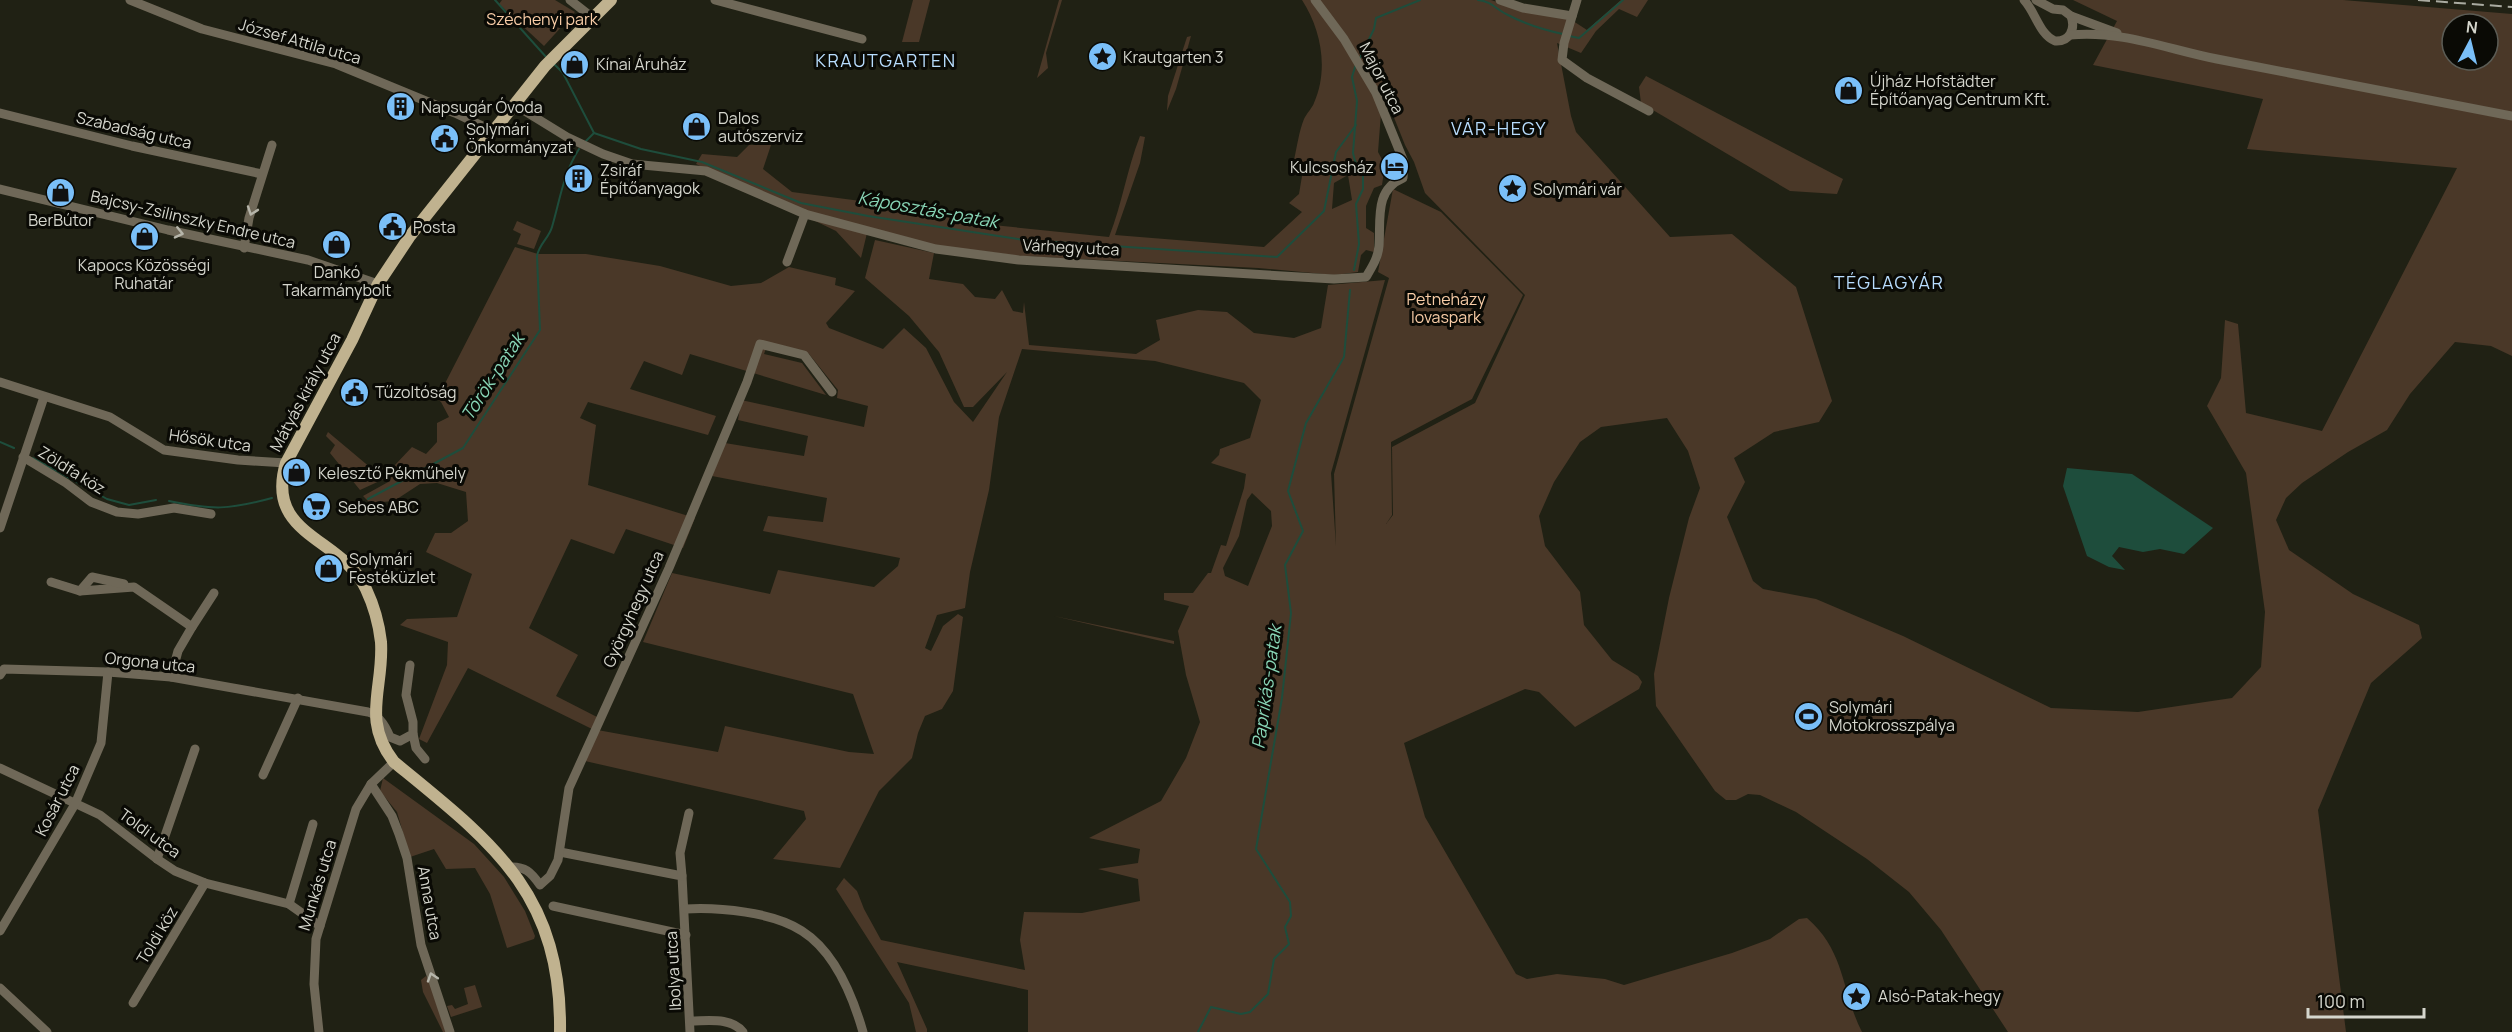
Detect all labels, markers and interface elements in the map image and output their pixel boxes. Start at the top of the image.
park label: Széchenyi park [486,8,599,30]
north arrow [2440,12,2500,72]
street label: József Attila utca [236,13,364,69]
text: N [2465,15,2479,39]
street label: Major utca [1354,38,1410,118]
place icon: Krautgarten 3 [1086,41,1118,73]
place label: Krautgarten 3 [1123,46,1224,68]
shop icon: Kínai Áruház [559,48,591,80]
district label: KRAUTGARTEN [815,48,957,72]
place label: Kínai Áruház [596,53,687,75]
place label: Újház Hofstädter Építőanyag Centrum Kft. [1870,70,2050,110]
shop icon: Újház Hofstädter Építőanyag Centrum Kft. [1833,74,1865,106]
building icon: Napsugár Óvoda [384,91,416,123]
place label: Napsugár Óvoda [421,96,543,118]
street label: Szabadság utca [74,106,194,154]
place label: Dalos autószerviz [718,107,804,147]
shop icon: Dalos autószerviz [681,111,713,143]
district label: VÁR-HEGY [1451,116,1547,140]
place label: Solymári Önkormányzat [466,118,573,158]
public building icon: Solymári Önkormányzat [429,122,461,154]
hotel icon: Kulcsosház [1379,151,1411,183]
place label: Kulcsosház [1290,156,1374,178]
place label: Zsiráf Építőanyagok [600,159,701,199]
building icon: Zsiráf Építőanyagok [563,163,595,195]
place icon: Solymári vár [1496,173,1528,205]
shop icon: BerBútor [45,176,77,208]
place label: Solymári vár [1533,178,1622,200]
street label: Bajcsy-Zsilinszky Endre utca [88,185,298,253]
water label: Káposztás-patak [856,185,1003,234]
one-way arrow [246,205,259,215]
place label: BerBútor [28,209,94,231]
public building icon: Posta [376,211,408,243]
place label: Posta [413,216,456,238]
shop icon: Kapocs Közösségi Ruhatár [128,221,160,253]
one-way arrow [174,225,184,238]
shop icon: Dankó Takarmánybolt [321,228,353,260]
street label: Várhegy utca [1022,233,1120,261]
place label: Kapocs Közösségi Ruhatár [78,254,210,294]
place label: Dankó Takarmánybolt [282,261,392,301]
district label: TÉGLAGYÁR [1834,270,1944,294]
park label: Petneházy lovaspark [1406,288,1486,328]
water label: Török-patak [455,326,531,425]
street label: Mátyás király utca [264,329,346,455]
public building icon: Tűzoltóság [338,376,370,408]
place label: Tűzoltóság [375,381,457,403]
street label: Hősök utca [168,423,252,457]
street label: Zöldfa köz [34,441,110,499]
shop icon: Kelesztő Pékműhely [281,457,313,489]
place label: Kelesztő Pékműhely [318,462,467,484]
supermarket icon: Sebes ABC [301,491,333,523]
place label: Sebes ABC [338,496,419,518]
street label: Györgyhegy utca [597,547,669,671]
place label: Solymári Festéküzlet [349,548,436,588]
shop icon: Solymári Festéküzlet [312,552,344,584]
water label: Paprikás-patak [1245,620,1287,750]
street label: Orgona utca [104,646,196,678]
place label: Solymári Motokrosszpálya [1829,696,1955,736]
sports icon: Solymári Motokrosszpálya [1792,700,1824,732]
street label: Kosár utca [30,760,84,840]
street label: Toldi utca [115,803,185,863]
street label: Munkás utca [293,837,341,933]
street label: Anna utca [413,864,447,942]
street label: Toldi köz [131,902,183,968]
street label: Ibolya utca [660,931,686,1011]
one-way arrow [426,972,439,983]
place icon: Alsó-Patak-hegy [1841,980,1873,1012]
scale bar [2308,981,2424,1019]
place label: Alsó-Patak-hegy [1878,985,2001,1007]
text: 100 m [2317,989,2365,1013]

